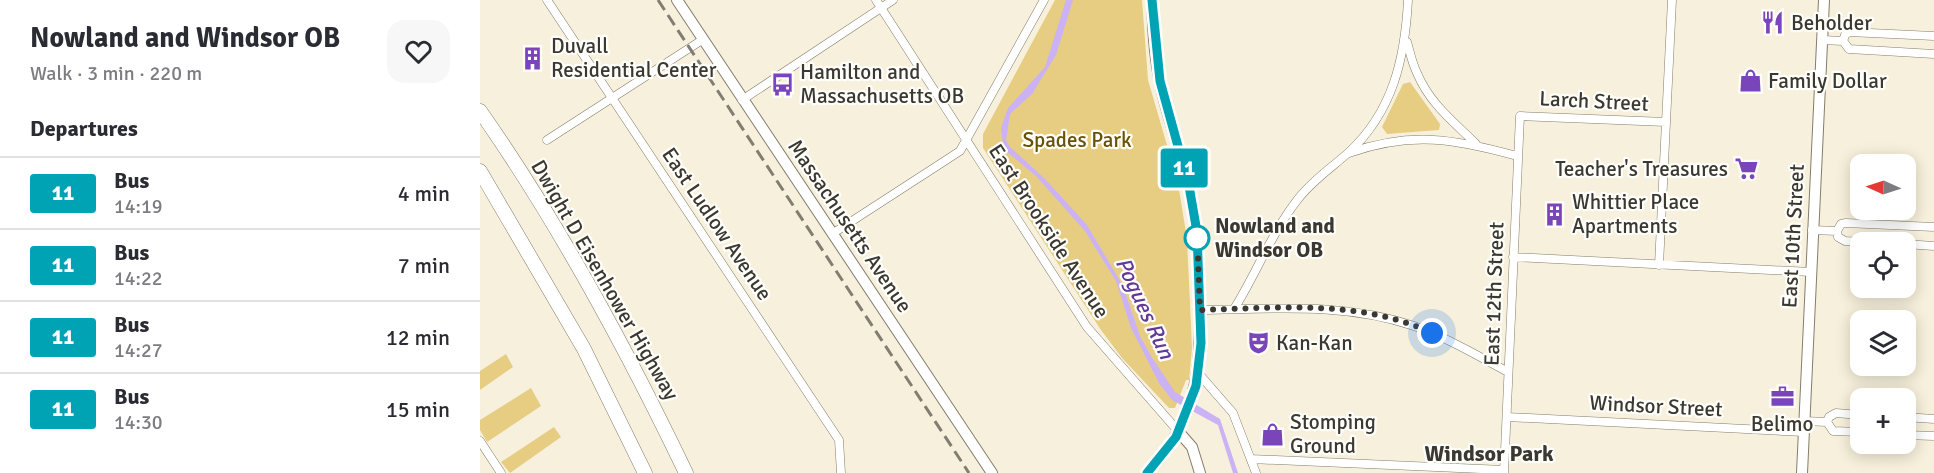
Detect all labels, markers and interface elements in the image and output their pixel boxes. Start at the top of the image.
restaurant icon: Beholder [1760,10,1786,36]
place label: Beholder [1791,10,1872,36]
button: heart [387,20,450,83]
text: Nowland and Windsor OB [30,21,340,55]
place label: Duvall Residential Center [551,33,717,83]
building icon: Duvall Residential Center [520,45,546,71]
place label: Hamilton and Massachusetts OB [800,59,964,109]
text: Walk · 3 min · 220 m [30,61,202,86]
shop icon: Family Dollar [1737,68,1763,94]
place label: Family Dollar [1768,68,1887,94]
bus stop icon: Hamilton and Massachusetts OB [769,71,795,97]
street label: Larch Street [1539,85,1649,117]
text: Departures [30,115,138,142]
park label: Spades Park [1022,127,1132,153]
street label: Massachusetts Avenue [782,134,918,318]
street label: East Brookside Avenue [983,139,1115,323]
street label: East Ludlow Avenue [656,143,778,305]
line badge: 11 [1157,148,1211,188]
north arrow [1850,154,1916,220]
map controls [1850,154,1916,454]
street label: Dwight D Eisenhower Highway [525,155,685,405]
text: 11 [1173,155,1195,181]
place label: Teacher's Treasures [1555,156,1728,182]
supermarket icon: Teacher's Treasures [1733,156,1759,182]
street label: East 10th Street [1776,163,1810,309]
text: Bus [114,167,149,194]
text: 11 [52,180,74,206]
text: 4 min [398,180,450,207]
place label: Whittier Place Apartments [1572,189,1699,239]
text: 14:19 [114,194,163,219]
building icon: Whittier Place Apartments [1541,201,1567,227]
place label: Nowland and Windsor OB [1215,213,1335,263]
street label: East 12th Street [1478,221,1510,367]
marker: Nowland and Windsor OB [1184,225,1210,251]
button: locate [1850,232,1916,298]
text: Bus [114,239,149,266]
text: 11 [52,252,74,278]
text: 7 min [398,252,450,279]
water label: Pogues Run [1110,253,1181,364]
text: 14:22 [114,266,163,291]
button: layers [1850,310,1916,376]
text: Bus [114,311,149,338]
your location [1417,318,1447,348]
text: 11 [52,324,74,350]
text: 12 min [386,324,450,351]
theatre icon: Kan-Kan [1245,330,1271,356]
place label: Kan-Kan [1276,330,1353,356]
text: 14:27 [114,338,163,363]
text: Bus [114,383,149,410]
office icon: Belimo [1769,383,1795,409]
button: + [1850,388,1916,454]
street label: Windsor Street [1589,390,1723,422]
text: 11 [52,396,74,422]
text: 15 min [386,396,450,423]
place label: Stomping Ground [1290,409,1376,459]
text: 14:30 [114,410,163,435]
place label: Belimo [1751,411,1813,437]
shop icon: Stomping Ground [1259,421,1285,447]
district label: Windsor Park [1424,440,1554,467]

